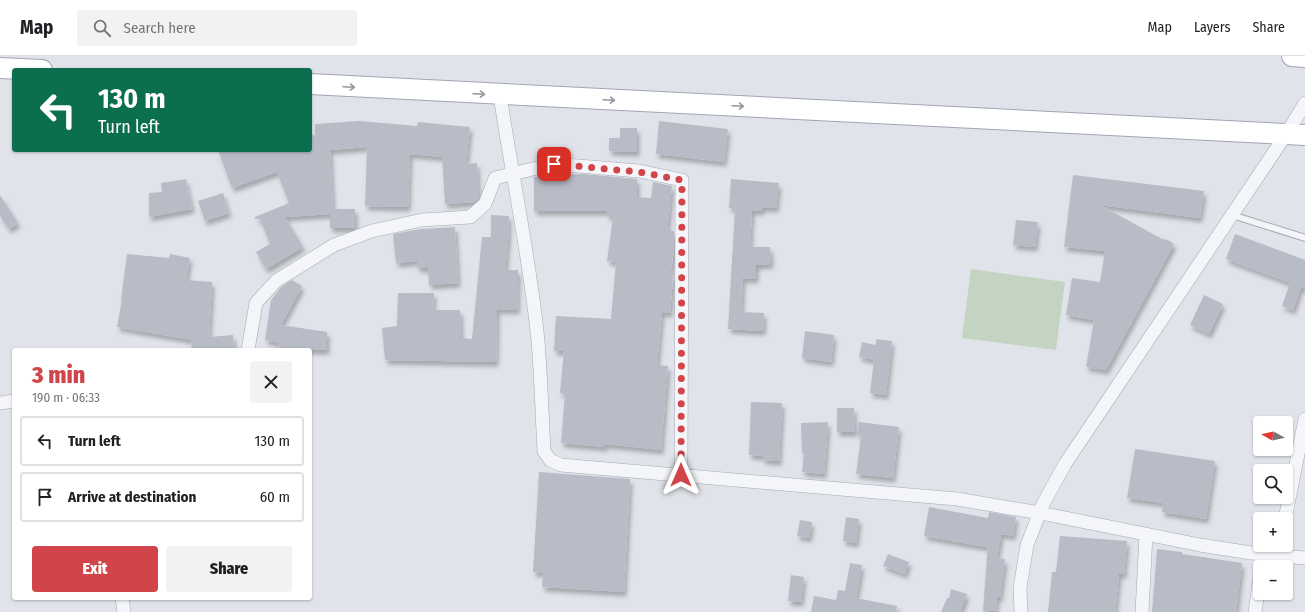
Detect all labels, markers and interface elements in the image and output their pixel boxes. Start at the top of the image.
search box [77,10,357,46]
text: Map [20,16,53,39]
icon: search [91,17,113,39]
text: Search here [123,19,196,37]
text: Map [1148,19,1172,36]
text: Layers [1194,19,1230,36]
text: Share [1252,19,1285,36]
text: 130 m [98,82,166,115]
one-way arrow [342,83,355,90]
icon: left [32,84,84,136]
one-way arrow [472,90,485,97]
one-way arrow [602,96,615,104]
one-way arrow [731,103,744,110]
text: Turn left [98,116,160,138]
pin [537,147,571,181]
icon: arrive [543,153,565,175]
text: 3 min [32,361,85,389]
button: close [250,361,292,403]
text: 190 m · 06:33 [32,390,100,405]
north arrow [1253,416,1293,456]
map controls [1253,416,1293,600]
icon: left [34,430,56,452]
text: Turn left [68,432,121,450]
text: 130 m [255,432,290,450]
position arrow [660,454,702,496]
button: search [1253,464,1293,504]
icon: arrive [34,486,56,508]
text: Arrive at destination [68,488,196,506]
text: 60 m [260,488,290,506]
button: + [1253,512,1293,552]
button: Exit [32,546,158,592]
button: Share [166,546,292,592]
button: − [1253,560,1293,600]

